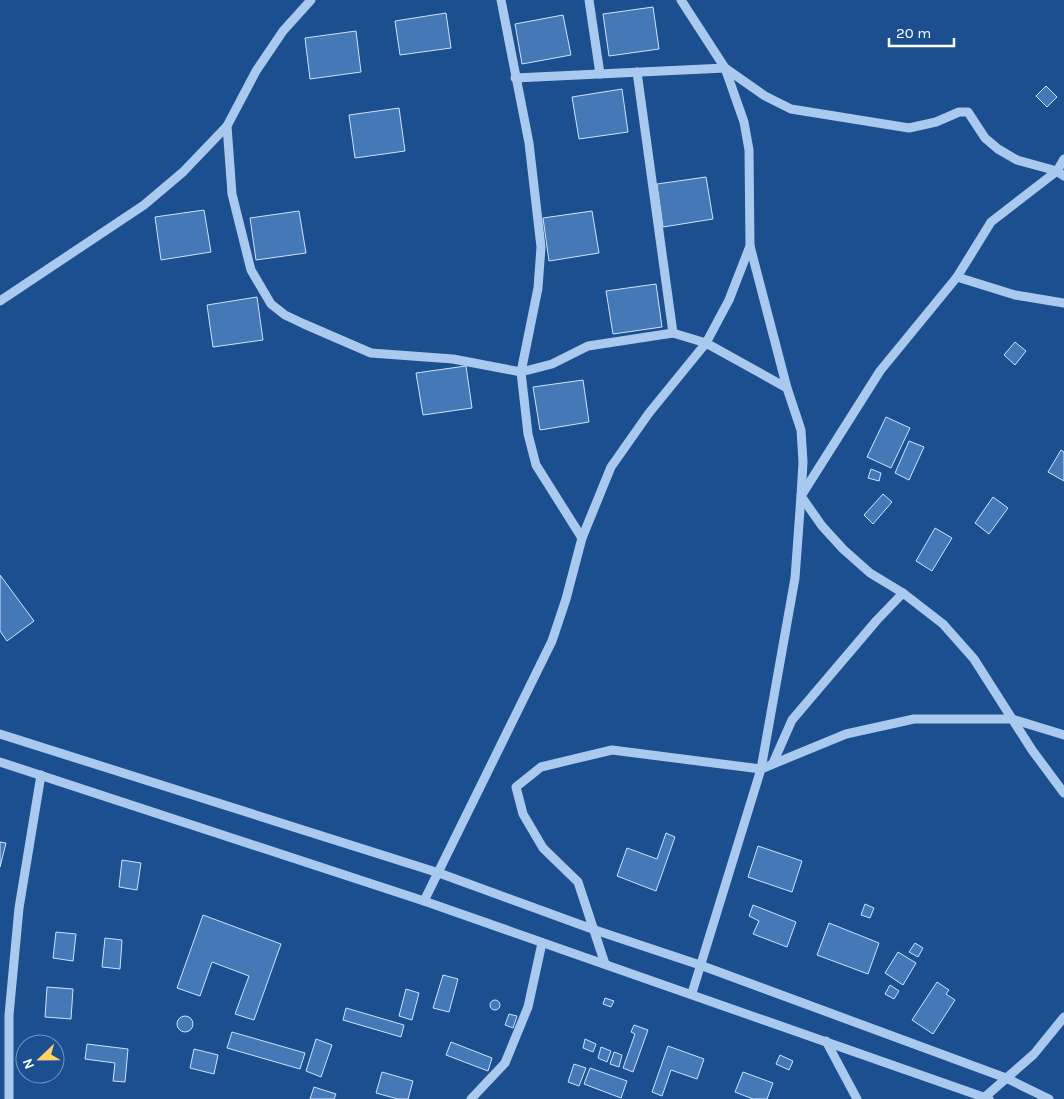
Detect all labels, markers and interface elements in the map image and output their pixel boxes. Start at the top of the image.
scale bar [889,15,954,47]
text: 20 m [896,24,931,42]
north arrow [15,1034,65,1084]
text: N [19,1056,38,1072]

